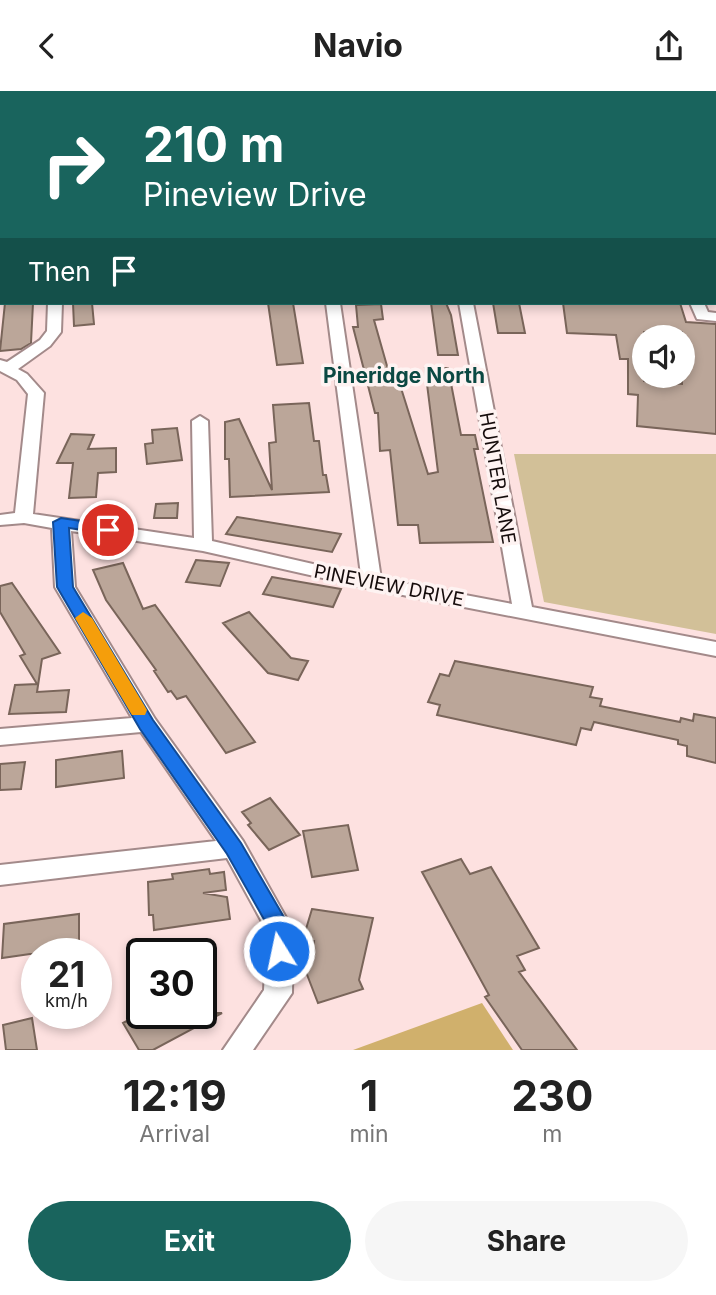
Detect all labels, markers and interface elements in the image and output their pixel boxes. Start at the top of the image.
text: Navio [313,26,403,65]
icon: back [28,27,66,65]
icon: share [650,27,688,65]
text: 210 m [143,115,284,174]
icon: right [28,119,119,210]
text: Pineview Drive [143,175,367,214]
icon: arrive [105,252,143,290]
text: Then [28,256,91,287]
map controls [632,325,695,388]
button: sound [632,325,695,388]
district label: Pineridge North [323,363,485,388]
street label: HUNTER LANE [475,410,520,546]
pin [78,500,138,560]
icon: arrive [89,511,127,549]
street label: PINEVIEW DRIVE [312,560,466,611]
position arrow [242,914,316,988]
speed limit sign: 30 [126,938,217,1029]
text: 21 [48,953,85,995]
text: km/h [45,990,88,1011]
text: 12:19 [123,1070,227,1121]
text: 1 [360,1070,378,1121]
text: 230 [511,1070,593,1121]
text: Arrival [139,1120,210,1148]
text: min [349,1120,389,1148]
text: m [542,1120,562,1148]
button: Exit [28,1201,351,1281]
button: Share [365,1201,688,1281]

